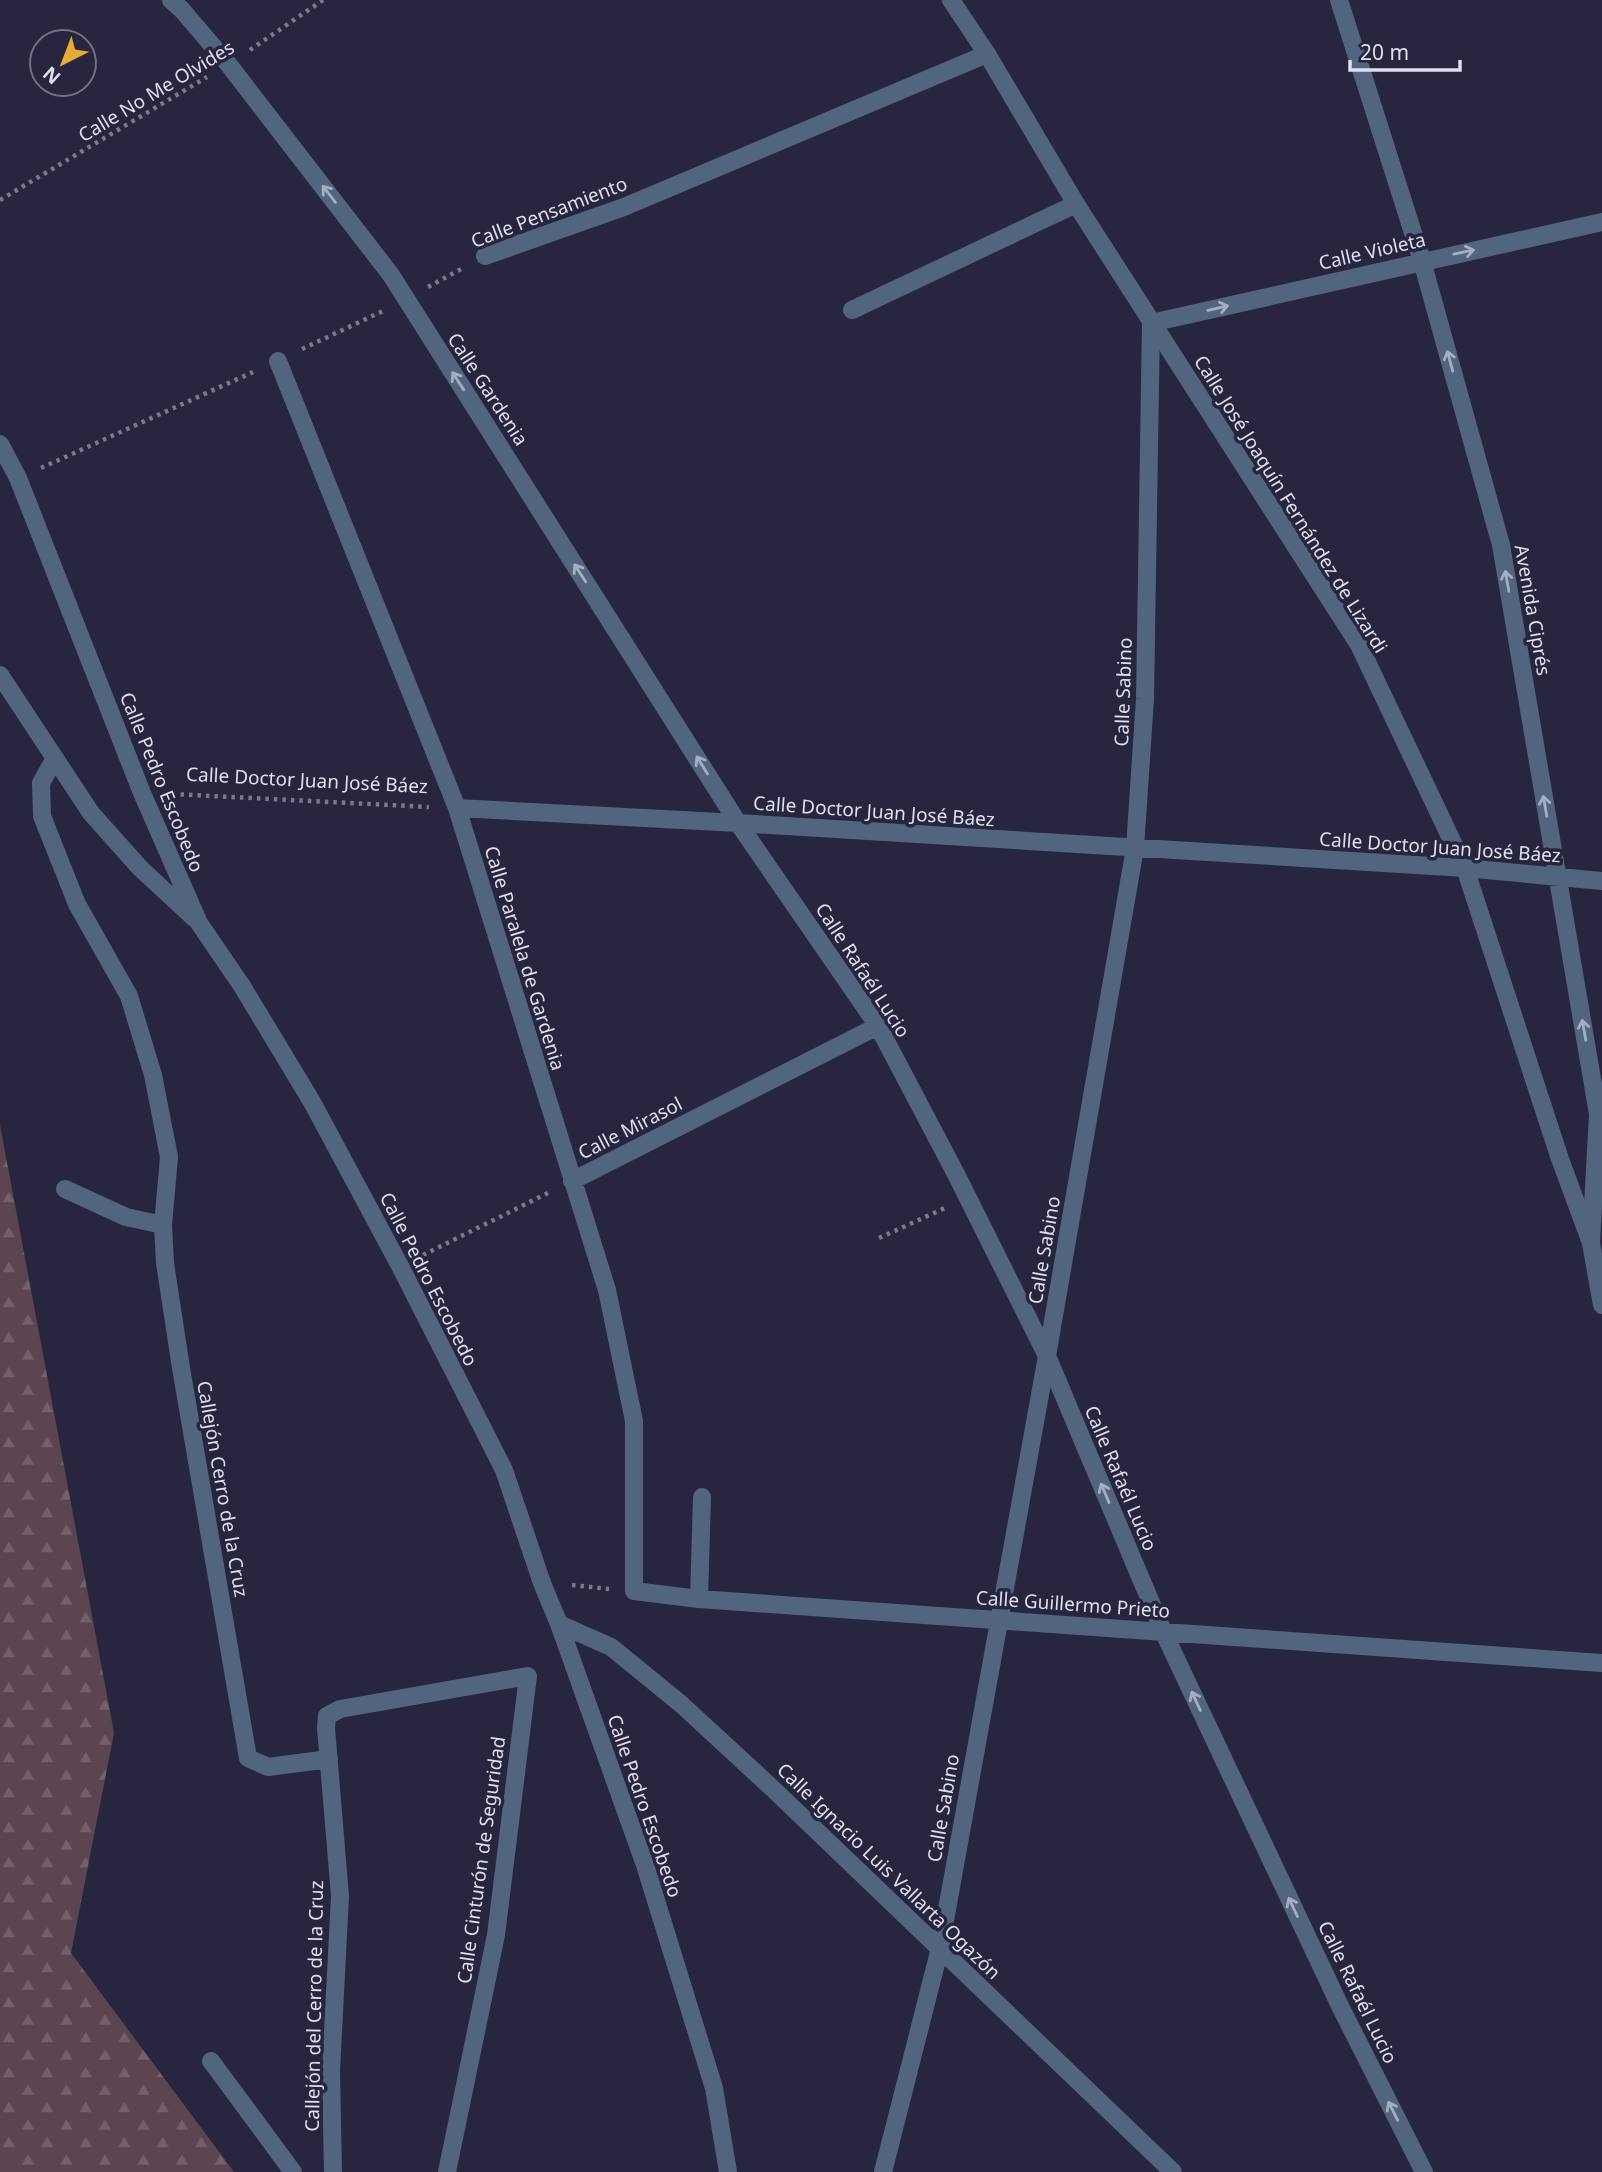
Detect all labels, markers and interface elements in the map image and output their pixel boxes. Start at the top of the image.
north arrow [28,28,98,98]
scale bar [1350,28,1460,72]
street label: Calle No Me Olvides [73,34,239,148]
text: 20 m [1360,38,1409,66]
text: N [37,61,66,90]
street label: Calle Pensamiento [467,170,631,254]
one-way arrow [322,186,337,204]
street label: Calle Violeta [1316,226,1428,276]
one-way arrow [1452,245,1475,258]
one-way arrow [1206,300,1229,314]
street label: Calle Gardenia [442,327,534,451]
street label: Calle José Joaquín Fernández de Lizardi [1188,350,1394,658]
one-way arrow [1442,350,1455,372]
one-way arrow [450,372,464,392]
street label: Avenida Ciprés [1509,543,1557,677]
one-way arrow [573,564,587,584]
one-way arrow [1500,570,1513,593]
street label: Calle Sabino [1108,637,1138,747]
street label: Calle Pedro Escobedo [114,688,210,876]
one-way arrow [694,756,708,776]
street label: Calle Doctor Juan José Báez [186,761,429,799]
street label: Calle Doctor Juan José Báez [752,790,996,832]
one-way arrow [1538,795,1551,817]
street label: Calle Doctor Juan José Báez [1318,826,1562,868]
street label: Calle Paralela de Gardenia [478,843,572,1073]
street label: Calle Rafaél Lucio [810,898,916,1042]
one-way arrow [1577,1019,1590,1042]
street label: Calle Mirasol [573,1091,687,1165]
street label: Calle Pedro Escobedo [374,1188,484,1370]
street label: Calle Sabino [1022,1194,1066,1306]
street label: Callejón Cerro de la Cruz [191,1379,255,1599]
street label: Calle Rafaél Lucio [1079,1401,1163,1555]
one-way arrow [1098,1482,1111,1504]
street label: Calle Guillermo Prieto [975,1584,1171,1624]
one-way arrow [1189,1691,1202,1712]
street label: Calle Pedro Escobedo [601,1711,689,1901]
street label: Calle Cinturón de Seguridad [451,1735,511,1985]
street label: Calle Sabino [921,1752,965,1864]
street label: Calle Ignacio Luis Vallarta Ogazón [772,1757,1006,1985]
street label: Callejón del Cerro de la Cruz [299,1880,329,2132]
one-way arrow [1286,1897,1299,1918]
street label: Calle Rafaél Lucio [1312,1916,1404,2068]
one-way arrow [1386,2101,1400,2122]

